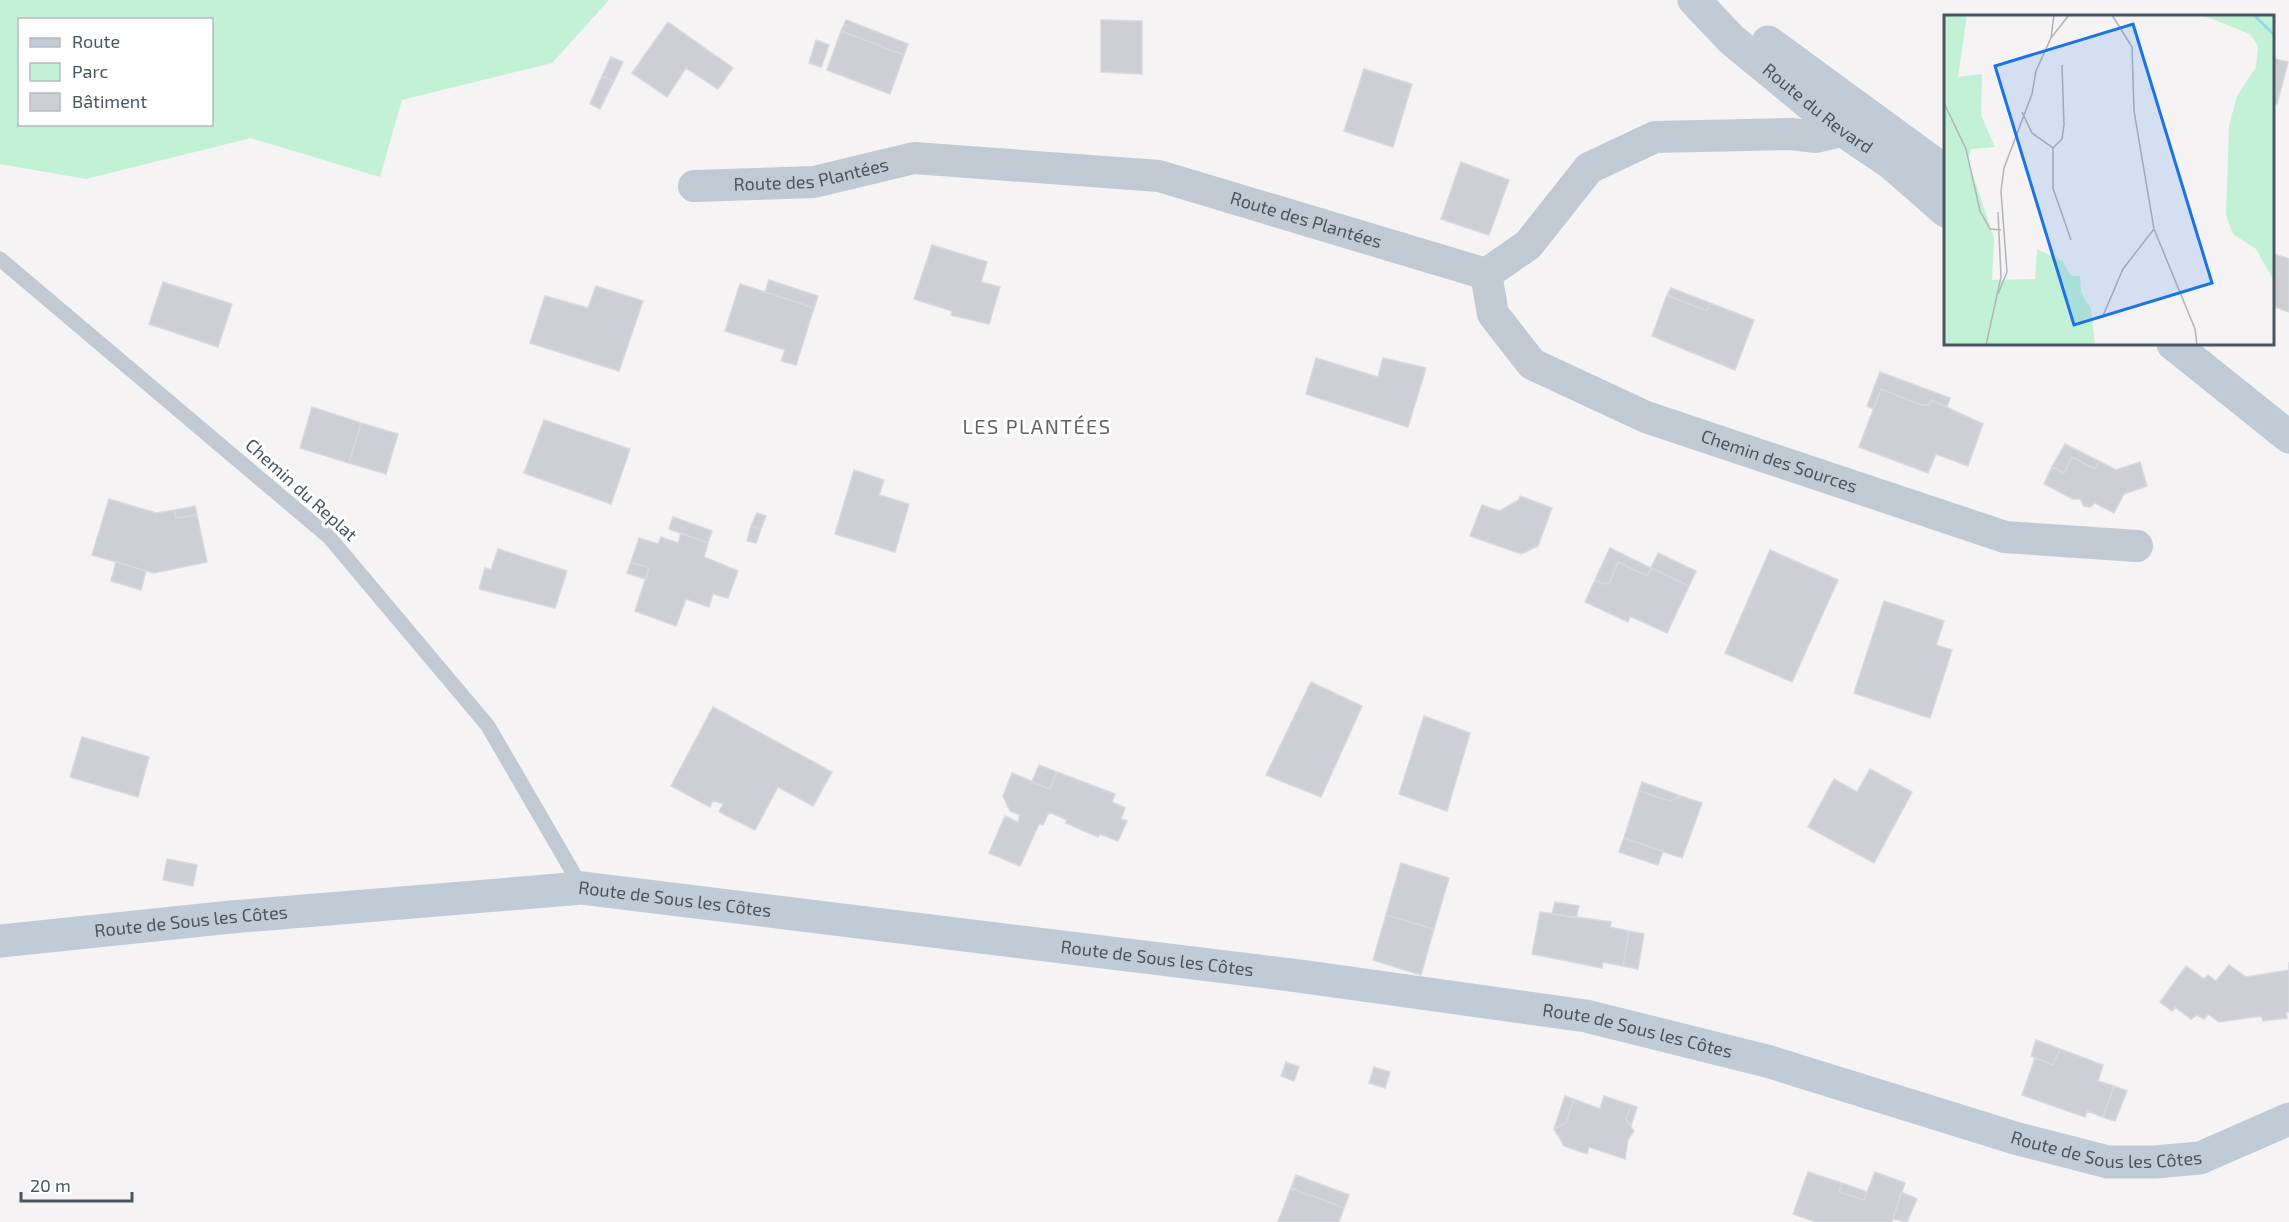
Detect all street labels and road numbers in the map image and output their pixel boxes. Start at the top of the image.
street label: Route du Revard [1759,58,1878,158]
street label: Route des Plantées [733,152,891,195]
street label: Route des Plantées [1228,186,1385,252]
street label: Chemin des Sources [1698,424,1860,497]
street label: Chemin du Replat [241,433,362,545]
street label: Route de Sous les Côtes [577,876,773,921]
street label: Route de Sous les Côtes [93,900,289,941]
street label: Route de Sous les Côtes [1060,935,1255,980]
street label: Route de Sous les Côtes [1541,998,1735,1062]
street label: Route de Sous les Côtes [2008,1125,2203,1172]

